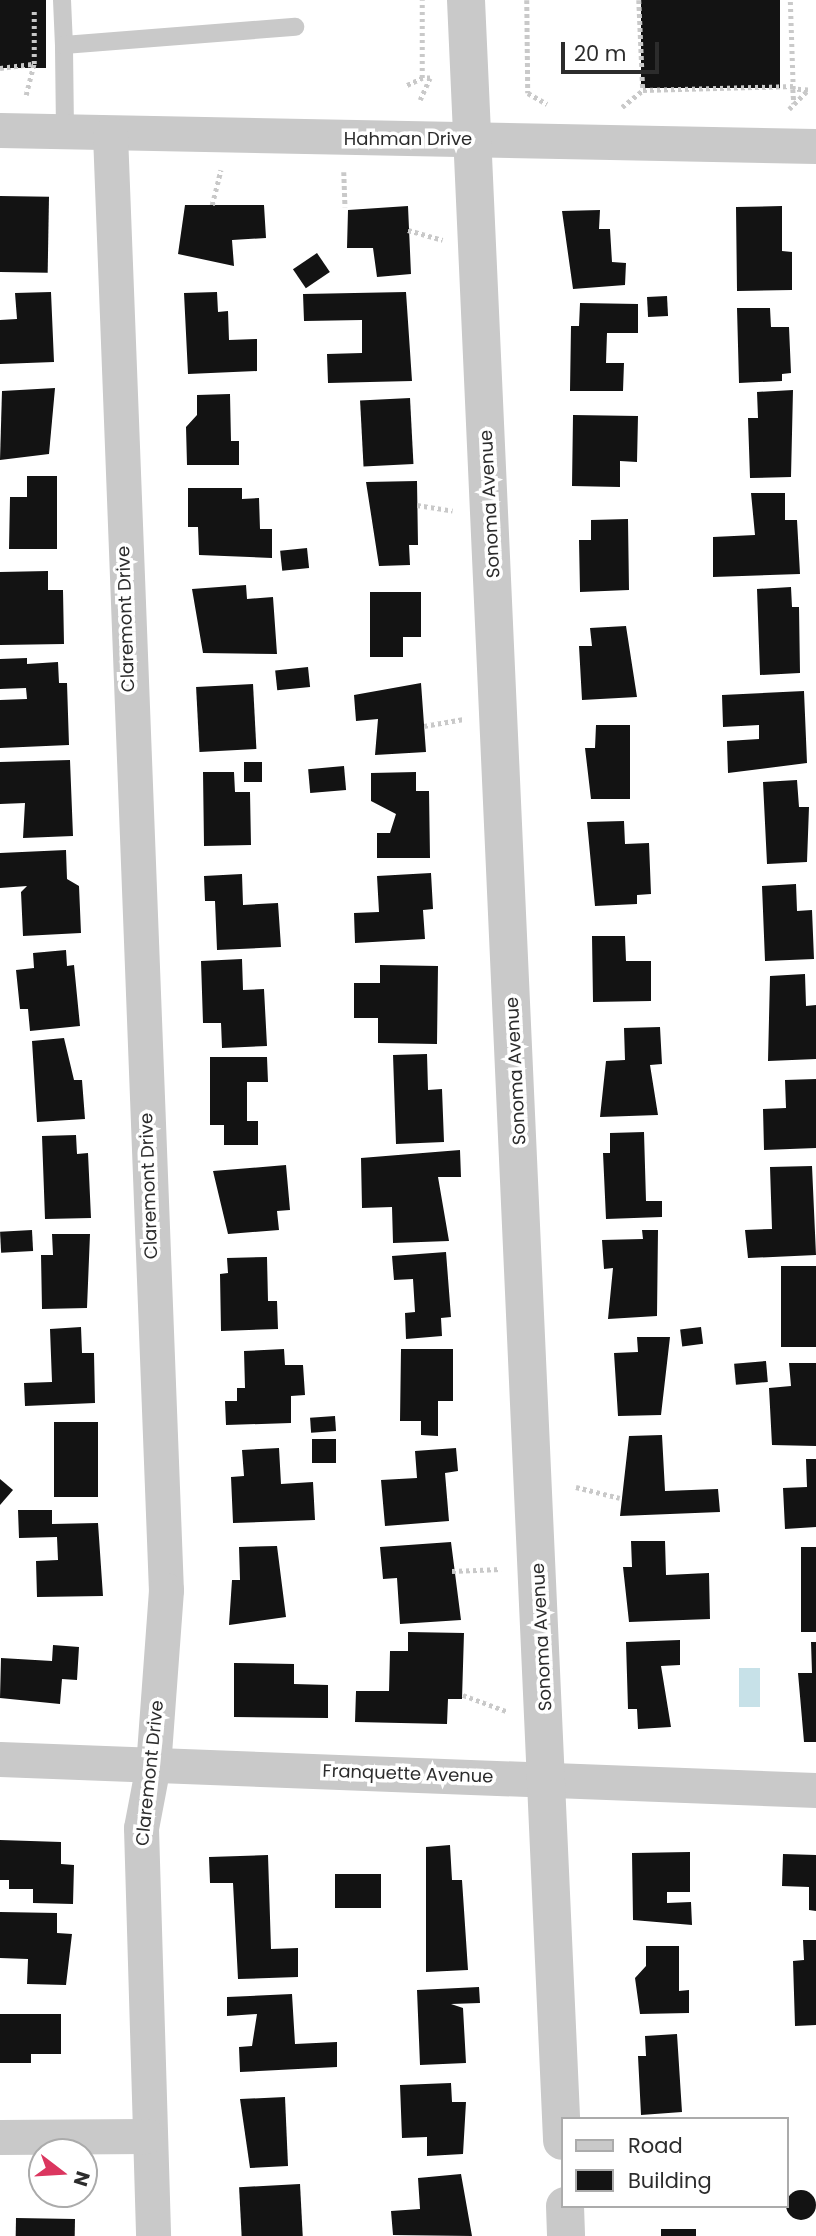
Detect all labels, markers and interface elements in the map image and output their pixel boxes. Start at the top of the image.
scale bar [564,28,662,72]
text: 20 m [574,39,627,68]
street label: Hahman Drive [344,128,472,150]
street label: Sonoma Avenue [475,429,505,579]
street label: Claremont Drive [113,545,139,693]
street label: Sonoma Avenue [501,996,531,1146]
street label: Claremont Drive [136,1112,162,1260]
street label: Sonoma Avenue [527,1562,557,1712]
street label: Claremont Drive [132,1699,168,1847]
street label: Franquette Avenue [322,1760,494,1788]
legend [560,2117,788,2208]
text: Road [628,2131,683,2160]
north arrow [28,2138,98,2208]
text: Building [628,2166,712,2195]
text: N [67,2168,97,2189]

